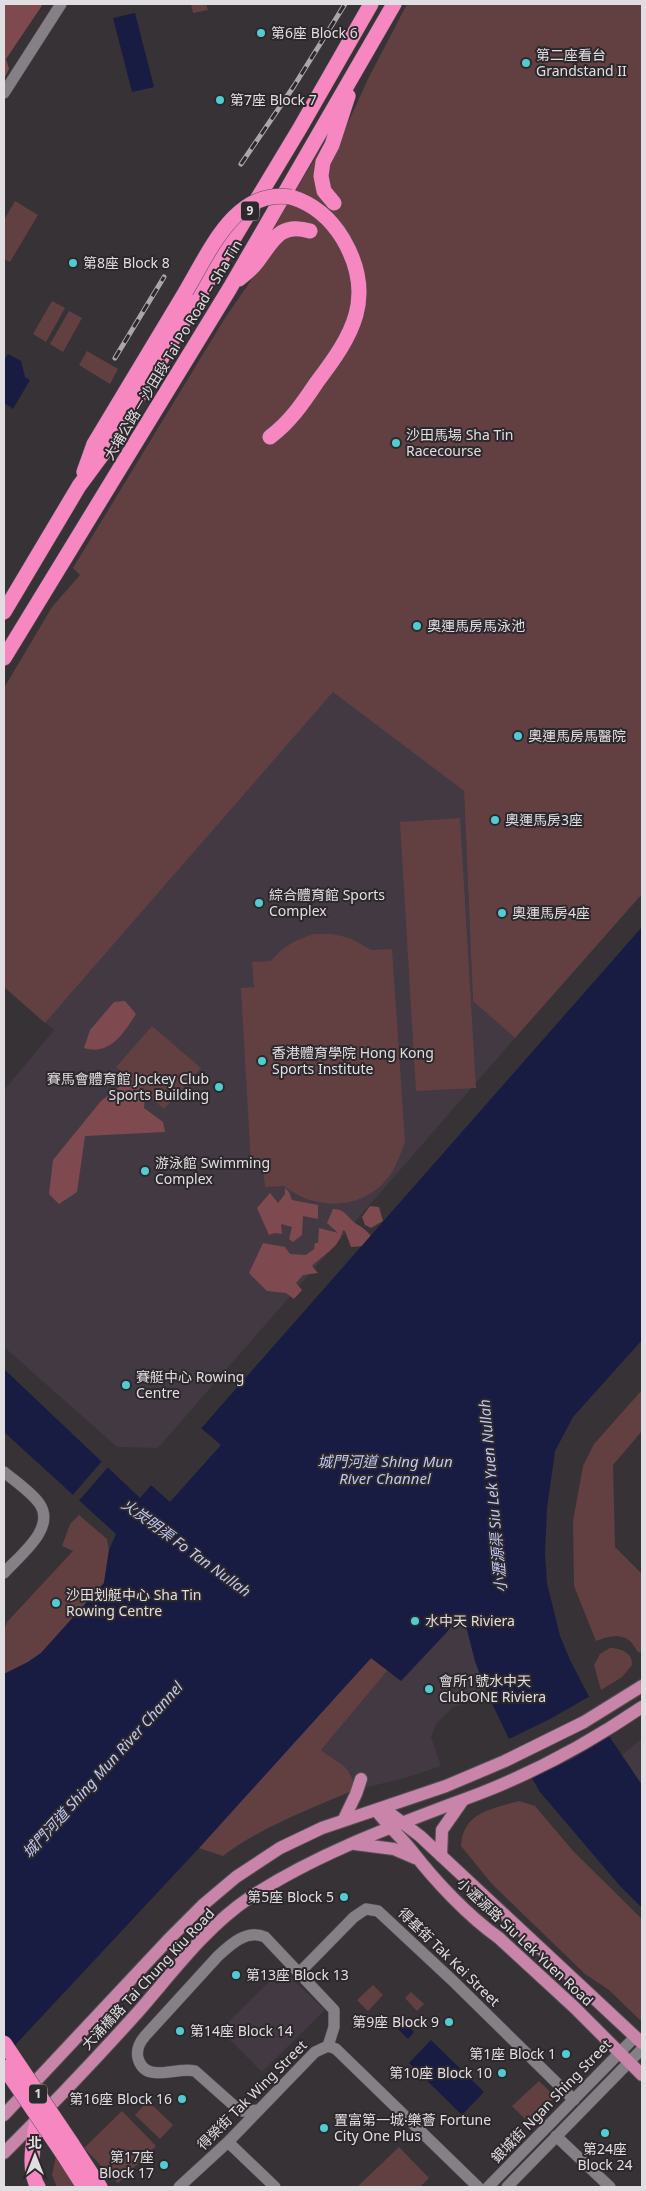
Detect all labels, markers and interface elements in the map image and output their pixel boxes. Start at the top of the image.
place label: 第6座 Block 6 [271,23,358,42]
marker: 第6座 Block 6 [255,27,267,39]
place label: 第二座看台 Grandstand II [536,45,627,80]
marker: 第二座看台 Grandstand II [520,57,532,69]
place label: 第7座 Block 7 [230,90,317,109]
marker: 第7座 Block 7 [214,94,226,106]
road number: 9 [241,202,259,220]
street label: 大埔公路－沙田段 Tai Po Road – Sha Tin [99,236,246,463]
place label: 第8座 Block 8 [83,253,170,272]
marker: 第8座 Block 8 [67,257,79,269]
place label: 沙田馬場 Sha Tin Racecourse [406,425,514,460]
marker: 沙田馬場 Sha Tin Racecourse [390,437,402,449]
place label: 奧運馬房馬泳池 [427,616,525,635]
marker: 奧運馬房馬泳池 [411,620,423,632]
place label: 奧運馬房馬醫院 [528,726,626,745]
marker: 奧運馬房馬醫院 [512,730,524,742]
place label: 奧運馬房3座 [505,810,583,829]
marker: 奧運馬房3座 [489,814,501,826]
place label: 綜合體育館 Sports Complex [269,885,385,920]
marker: 綜合體育館 Sports Complex [253,897,265,909]
place label: 奧運馬房4座 [512,903,590,922]
marker: 奧運馬房4座 [496,907,508,919]
place label: 香港體育學院 Hong Kong Sports Institute [272,1043,434,1078]
marker: 香港體育學院 Hong Kong Sports Institute [256,1055,268,1067]
place label: 賽馬會體育館 Jockey Club Sports Building [47,1069,209,1104]
marker: 賽馬會體育館 Jockey Club Sports Building [213,1081,225,1093]
place label: 游泳館 Swimming Complex [155,1153,270,1188]
marker: 游泳館 Swimming Complex [139,1165,151,1177]
place label: 賽艇中心 Rowing Centre [136,1367,244,1402]
marker: 賽艇中心 Rowing Centre [120,1379,132,1391]
water label: 小瀝源渠 Siu Lek Yuen Nullah [474,1399,510,1594]
water label: 城門河道 Shing Mun River Channel [317,1451,453,1488]
water label: 火炭明渠 Fo Tan Nullah [118,1494,255,1601]
place label: 沙田划艇中心 Sha Tin Rowing Centre [66,1585,202,1620]
marker: 沙田划艇中心 Sha Tin Rowing Centre [50,1597,62,1609]
place label: 水中天 Riviera [425,1611,515,1630]
marker: 水中天 Riviera [409,1615,421,1627]
place label: 會所1號水中天 ClubONE Riviera [439,1671,546,1706]
water label: 城門河道 Shing Mun River Channel [18,1676,188,1862]
marker: 會所1號水中天 ClubONE Riviera [423,1683,435,1695]
street label: 小瀝源路 Siu Lek Yuen Road [453,1873,597,2010]
place label: 第5座 Block 5 [247,1887,334,1906]
marker: 第5座 Block 5 [338,1891,350,1903]
street label: 得基街 Tak Kei Street [394,1903,504,2010]
street label: 大涌橋路 Tai Chung Kiu Road [77,1904,218,2053]
place label: 第13座 Block 13 [246,1965,349,1984]
marker: 第13座 Block 13 [230,1969,242,1981]
place label: 第9座 Block 9 [352,2012,439,2031]
marker: 第9座 Block 9 [443,2016,455,2028]
place label: 第14座 Block 14 [190,2021,293,2040]
marker: 第14座 Block 14 [174,2025,186,2037]
street label: 銀城街 Ngan Shing Street [487,2035,615,2167]
street label: 得榮街 Tak Wing Street [193,2036,311,2154]
place label: 第1座 Block 1 [469,2044,556,2063]
marker: 第1座 Block 1 [560,2048,572,2060]
place label: 第10座 Block 10 [389,2063,492,2082]
marker: 第10座 Block 10 [496,2067,508,2079]
road number: 1 [29,2084,47,2104]
place label: 第16座 Block 16 [69,2089,172,2108]
marker: 第16座 Block 16 [176,2093,188,2105]
place label: 置富第一城‧樂薈 Fortune City One Plus [334,2110,491,2145]
marker: 置富第一城‧樂薈 Fortune City One Plus [318,2122,330,2134]
marker: 第24座 Block 24 [599,2127,611,2139]
north arrow [10,2131,60,2181]
text: 北 [28,2133,42,2152]
place label: 第24座 Block 24 [577,2139,633,2174]
place label: 第17座 Block 17 [99,2147,154,2182]
marker: 第17座 Block 17 [158,2159,170,2171]

